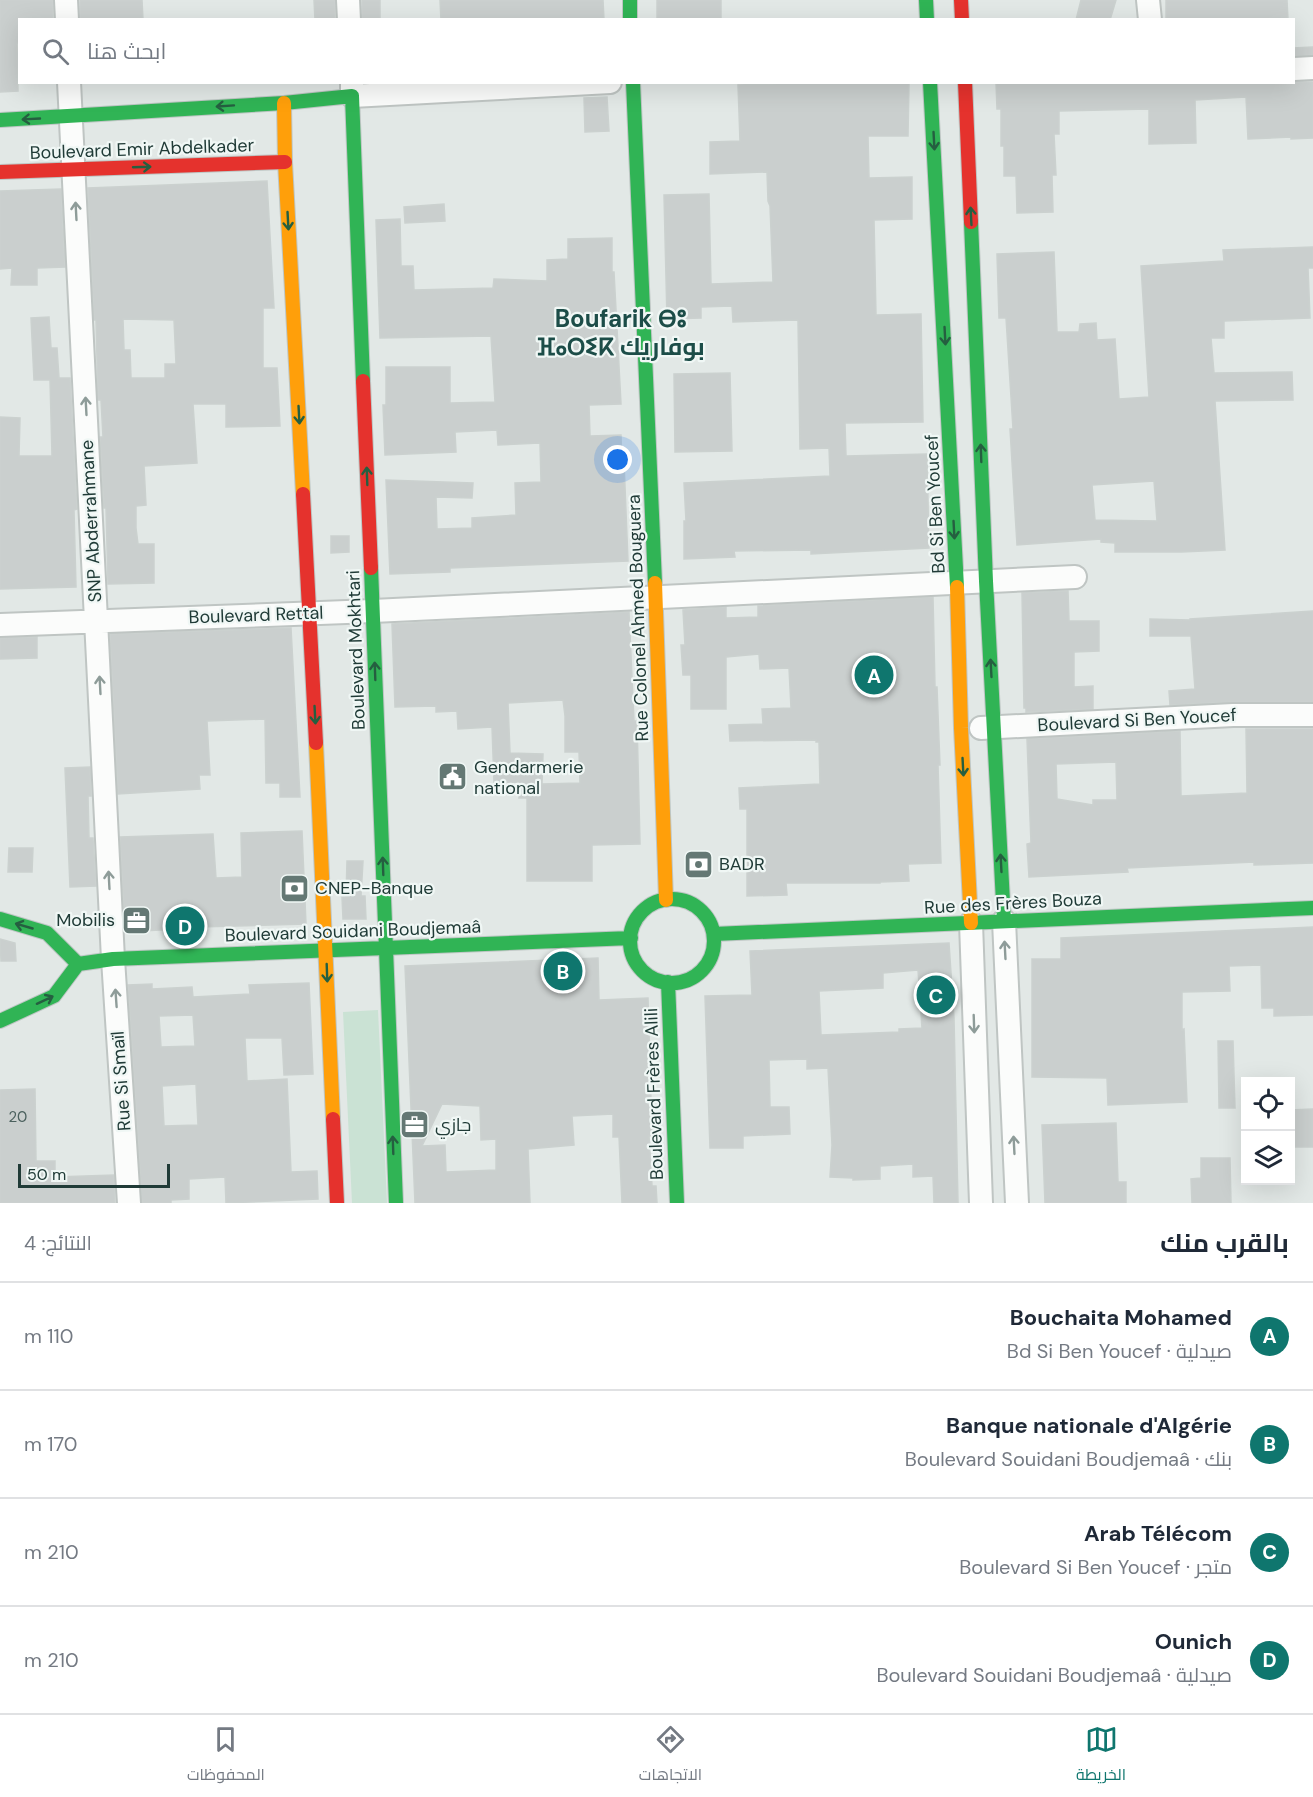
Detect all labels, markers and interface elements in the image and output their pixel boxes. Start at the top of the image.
search box [18,18,1295,84]
icon: search [39,35,72,68]
text: ابحث هنا [87,37,166,66]
one-way arrow [216,101,236,112]
one-way arrow [21,113,41,124]
one-way arrow [928,130,939,150]
street label: Boulevard Emir Abdelkader [29,133,255,165]
one-way arrow [132,161,152,173]
one-way arrow [71,202,82,222]
one-way arrow [965,206,976,226]
one-way arrow [283,210,294,230]
district label: Boufarik ⴱⵓ ⴼⴰⵔⵉⴽ بوفاريك [537,303,705,362]
one-way arrow [939,325,950,345]
one-way arrow [80,397,91,417]
one-way arrow [294,405,305,425]
street label: Bd Si Ben Youcef [919,434,951,574]
street label: SNP Abderrahmane [75,439,107,603]
one-way arrow [975,443,986,463]
your location [603,445,632,474]
one-way arrow [362,467,373,487]
street label: Rue Colonel Ahmed Bouguera [622,494,654,742]
one-way arrow [949,520,960,540]
street label: Boulevard Mokhtari [341,570,371,730]
street label: Boulevard Rettal [188,601,324,629]
pin: A [854,652,894,698]
one-way arrow [986,659,997,679]
one-way arrow [369,661,380,681]
one-way arrow [94,675,105,695]
street label: Boulevard Si Ben Youcef [1037,703,1237,737]
one-way arrow [310,704,321,724]
place label: Gendarmerie national [474,755,583,800]
one-way arrow [958,757,969,777]
public building icon: Gendarmerie national [437,761,469,793]
bank icon: BADR [682,848,714,880]
place label: BADR [719,852,765,876]
one-way arrow [996,854,1007,874]
one-way arrow [377,856,388,876]
one-way arrow [104,870,115,890]
bank icon: CNEP-Banque [278,872,310,904]
place label: CNEP-Banque [315,876,434,900]
street label: Rue des Frères Bouza [924,886,1102,920]
office icon: Mobilis [120,904,152,936]
pin: D [166,904,204,948]
place label: Mobilis [56,908,115,932]
street label: Boulevard Souidani Boudjemaâ [224,915,482,947]
one-way arrow [15,920,34,931]
one-way arrow [1000,940,1011,960]
pin: B [544,948,582,994]
one-way arrow [322,962,333,982]
pin: C [916,972,956,1018]
one-way arrow [110,988,121,1008]
one-way arrow [35,993,53,1005]
street label: Boulevard Frères Alili [639,1008,669,1180]
one-way arrow [969,1013,980,1033]
street label: Rue Si Smaïl [106,1030,136,1132]
map controls [1241,1077,1295,1185]
button: locate [1241,1077,1295,1131]
house number: 20 [9,1107,27,1127]
office icon: جازي [398,1109,430,1141]
place label: جازي [435,1113,471,1139]
button: layers [1241,1131,1295,1185]
one-way arrow [388,1135,399,1155]
one-way arrow [1008,1135,1019,1155]
scale bar [18,1161,170,1188]
text: 50 m [27,1164,66,1185]
text: بالقرب منك [1160,1226,1289,1260]
text: النتائج: 4 [24,1230,92,1256]
text: Bouchaita Mohamed [1010,1303,1232,1332]
text: 110 m [24,1323,73,1349]
text: A [1262,1323,1277,1349]
text: صيدلية · Bd Si Ben Youcef [1007,1338,1232,1364]
text: Banque nationale d'Algérie [946,1411,1232,1440]
text: 170 m [24,1431,77,1457]
text: B [1263,1431,1276,1457]
text: بنك · Boulevard Souidani Boudjemaâ [905,1446,1232,1472]
text: Arab Télécom [1084,1519,1232,1548]
text: 210 m [24,1539,79,1565]
text: C [1262,1539,1277,1565]
text: متجر · Boulevard Si Ben Youcef [959,1554,1232,1580]
text: Ounich [1155,1627,1232,1656]
text: 210 m [24,1647,79,1673]
text: D [1262,1647,1277,1673]
text: صيدلية · Boulevard Souidani Boudjemaâ [876,1662,1232,1688]
tab: المحفوظات [187,1723,265,1789]
tab: الاتجاهات [639,1723,702,1789]
tab: الخريطة [1076,1723,1126,1789]

